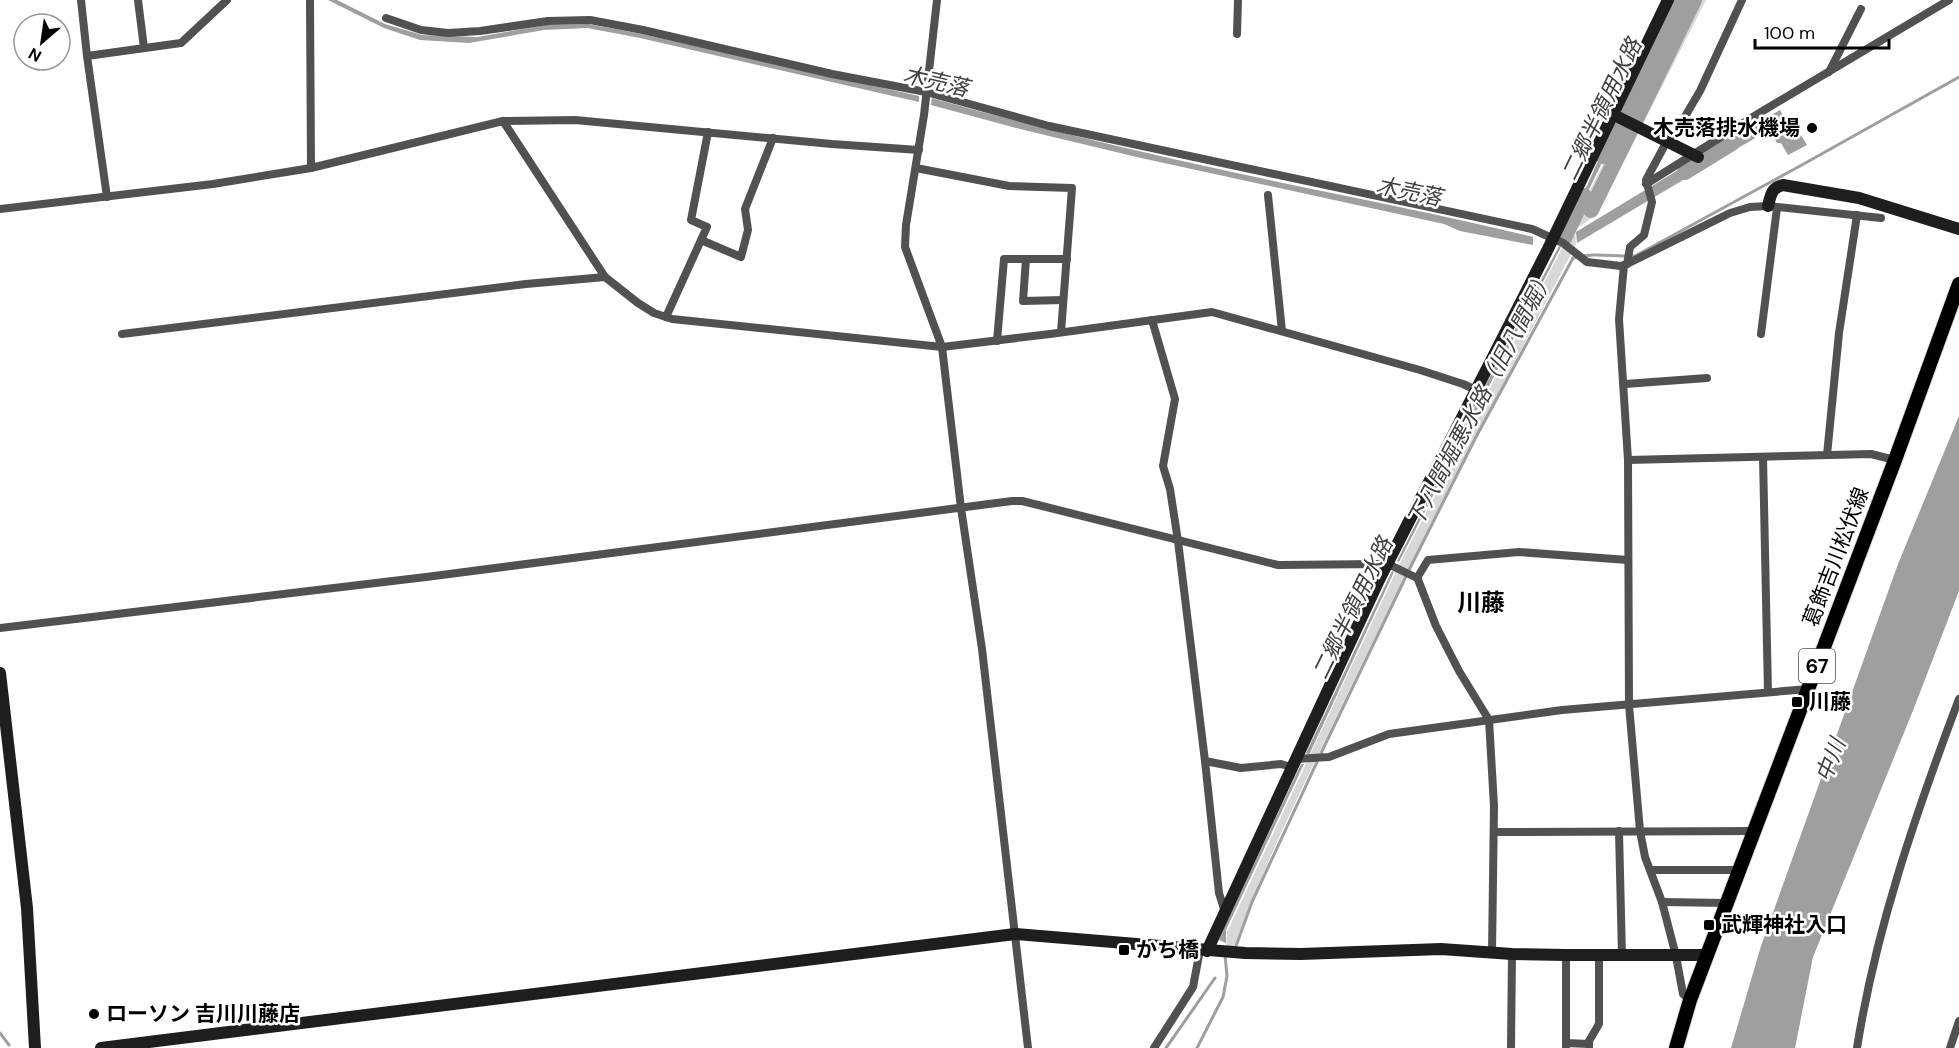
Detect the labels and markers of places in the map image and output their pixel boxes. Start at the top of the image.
place label: 木売落排水機場 [1653,114,1800,142]
marker: 木売落排水機場 [1805,121,1819,135]
place label: 川藤 [1809,688,1851,716]
marker: 川藤 [1790,695,1804,709]
place label: 武輝神社入口 [1721,911,1847,939]
marker: 武輝神社入口 [1702,918,1716,932]
place label: かち橋 [1136,936,1199,964]
marker: かち橋 [1117,943,1131,957]
place label: ローソン 吉川川藤店 [106,1000,300,1028]
marker: ローソン 吉川川藤店 [87,1007,101,1021]

